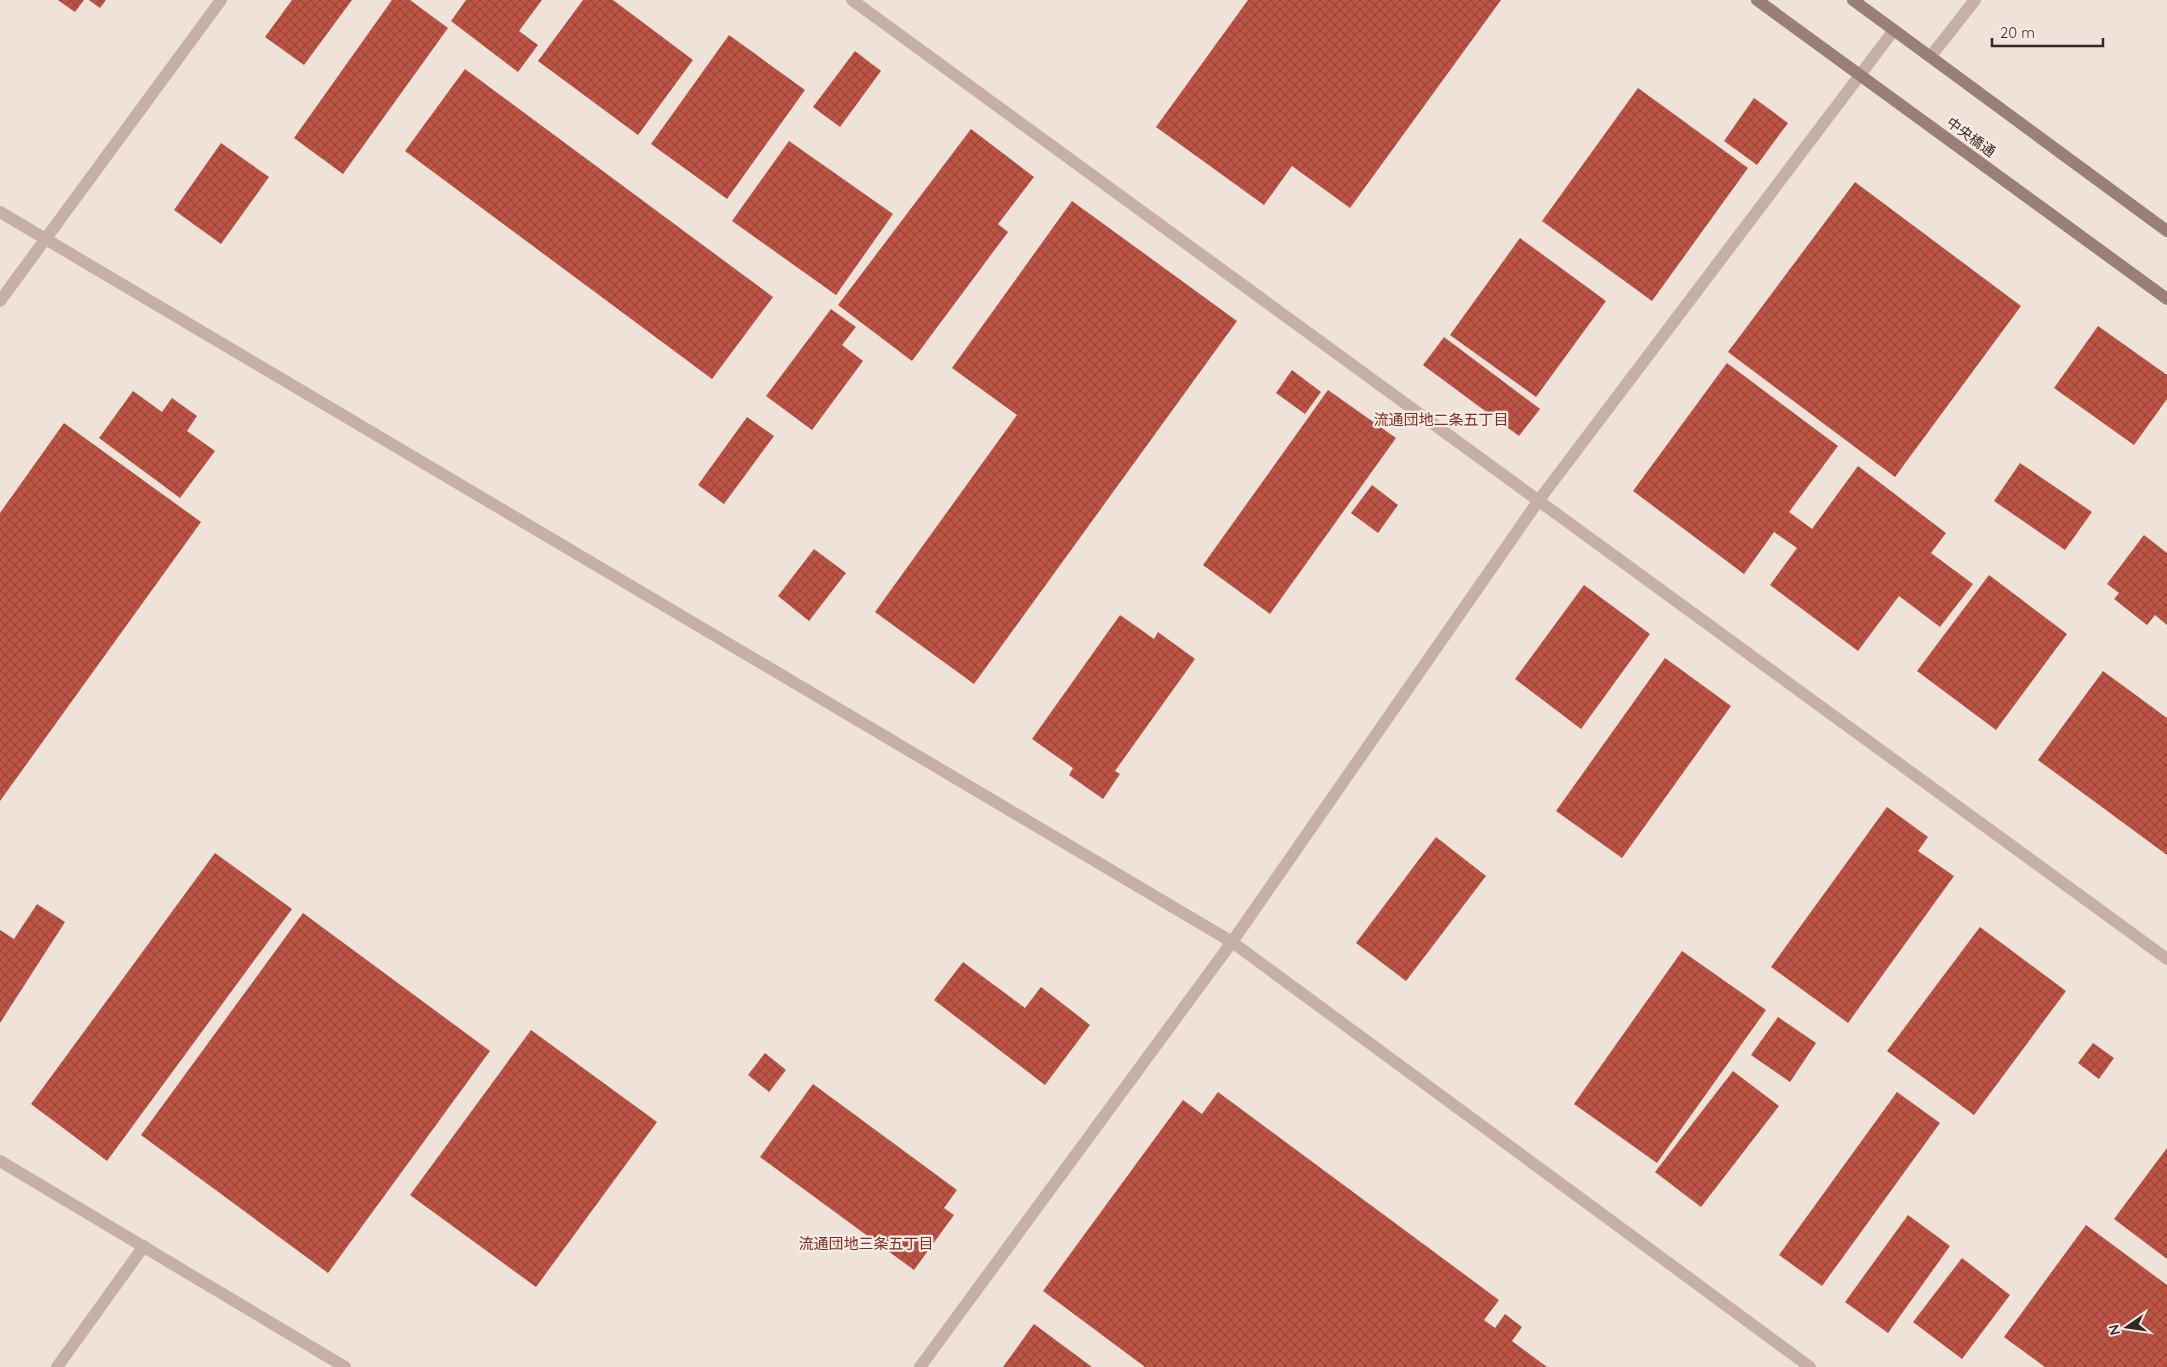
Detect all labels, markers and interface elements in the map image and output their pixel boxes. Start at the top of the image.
scale bar [1992,15,2103,47]
text: 20 m [2000,23,2035,42]
street label: 中央橋通 [1943,113,1999,161]
district label: 流通団地二条五丁目 [1373,410,1509,429]
district label: 流通団地三条五丁目 [798,1234,934,1253]
north arrow [2102,1302,2152,1352]
text: N [2104,1323,2124,1337]

